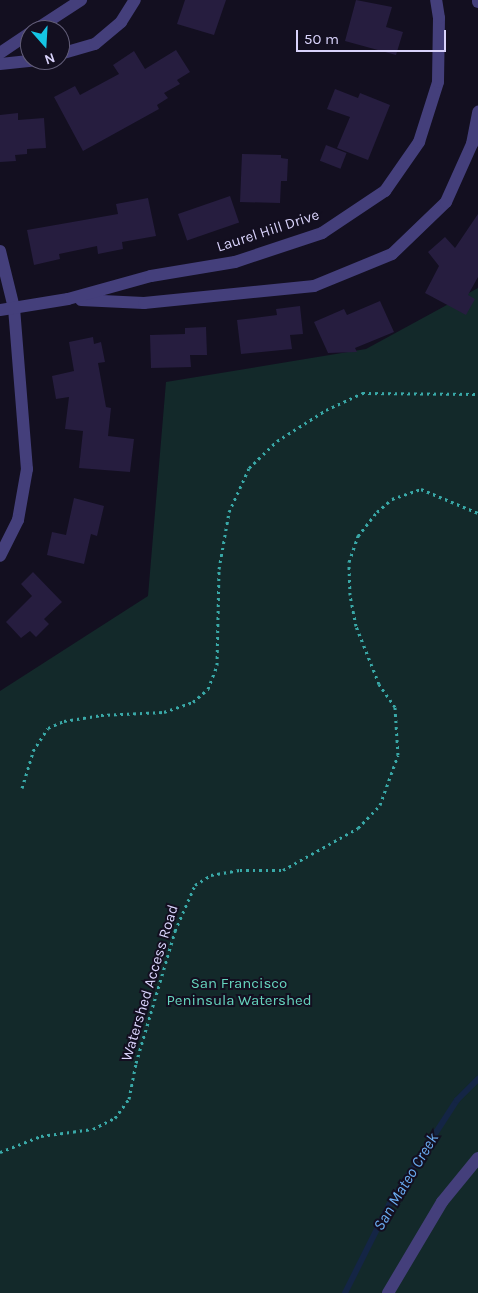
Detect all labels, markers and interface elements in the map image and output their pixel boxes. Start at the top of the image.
north arrow [20,20,70,70]
scale bar [298,20,448,52]
text: 50 m [304,30,339,48]
text: N [42,49,57,68]
street label: Laurel Hill Drive [214,206,322,256]
street label: Watershed Access Road [118,903,182,1063]
park label: San Francisco Peninsula Watershed [166,974,312,1009]
water label: San Mateo Creek [369,1130,443,1234]

